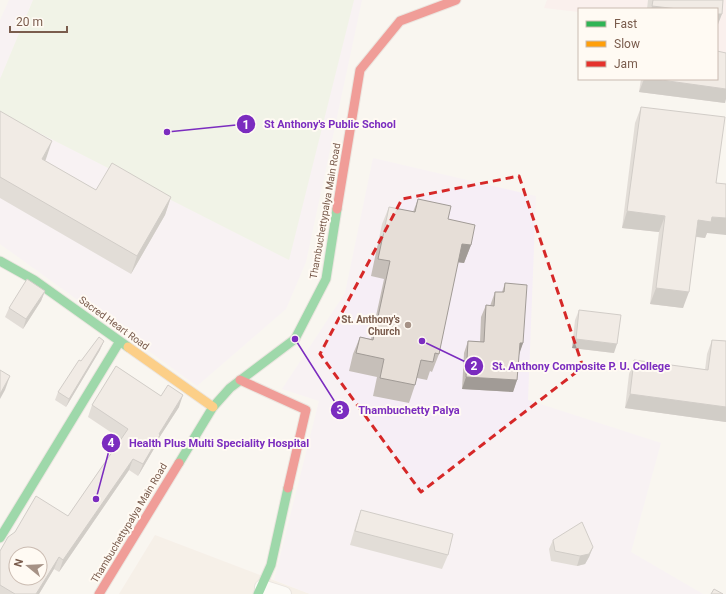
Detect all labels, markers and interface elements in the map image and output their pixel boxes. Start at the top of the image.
scale bar [10,8,67,34]
legend [578,8,718,80]
text: 20 m [16,15,43,29]
text: Fast [614,17,637,31]
text: Slow [614,37,640,51]
text: Jam [614,57,638,71]
callout: St Anthony's Public School [236,113,404,136]
text: 1 [243,118,249,132]
text: St Anthony's Public School [264,118,396,131]
street label: Thambuchettypalya Main Road [308,142,342,280]
street label: Sacred Heart Road [77,294,151,352]
place label: St. Anthony's Church [341,314,400,337]
marker: St. Anthony's Church [403,320,413,330]
callout: St. Anthony Composite P. U. College [464,354,678,377]
text: 2 [471,359,478,373]
text: St. Anthony Composite P. U. College [492,360,670,373]
callout: Thambuchetty Palya [330,399,468,422]
text: 3 [337,403,344,417]
text: Thambuchetty Palya [358,404,460,417]
callout: Health Plus Multi Speciality Hospital [101,432,317,455]
text: 4 [108,436,115,450]
text: Health Plus Multi Speciality Hospital [129,437,309,450]
street label: Thambuchettypalya Main Road [89,461,169,585]
north arrow [8,546,48,586]
text: N [12,557,26,569]

